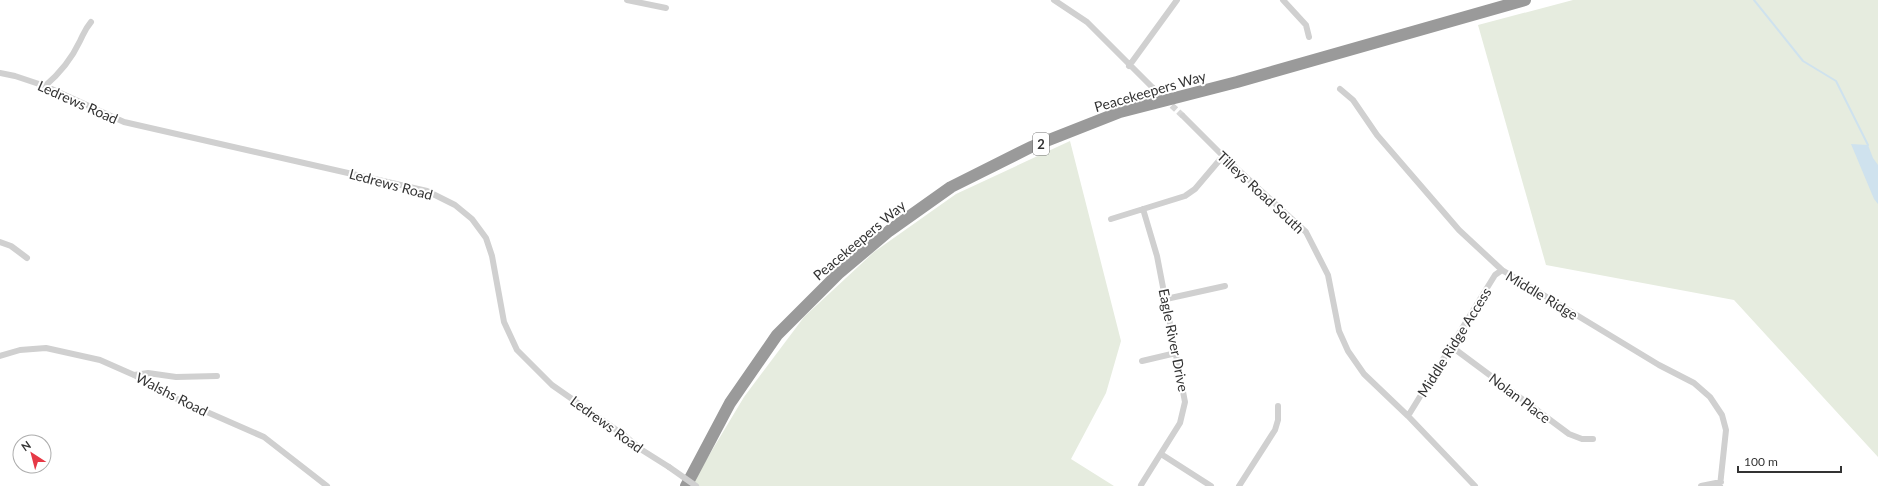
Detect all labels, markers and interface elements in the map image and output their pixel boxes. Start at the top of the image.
street label: Peacekeepers Way [1092,67,1209,115]
street label: Ledrews Road [35,77,121,127]
road number: 2 [1033,133,1049,155]
street label: Tilleys Road South [1214,147,1308,237]
street label: Ledrews Road [347,165,435,203]
street label: Peacekeepers Way [809,196,909,284]
street label: Middle Ridge [1503,267,1581,323]
street label: Middle Ridge Access [1413,284,1495,400]
street label: Eagle River Drive [1156,287,1192,393]
street label: Walshs Road [133,369,211,419]
street label: Nolan Place [1486,369,1554,427]
street label: Ledrews Road [567,392,647,456]
north arrow [12,434,52,474]
text: N [19,438,33,453]
scale bar [1738,448,1841,474]
text: 100 m [1744,454,1778,469]

